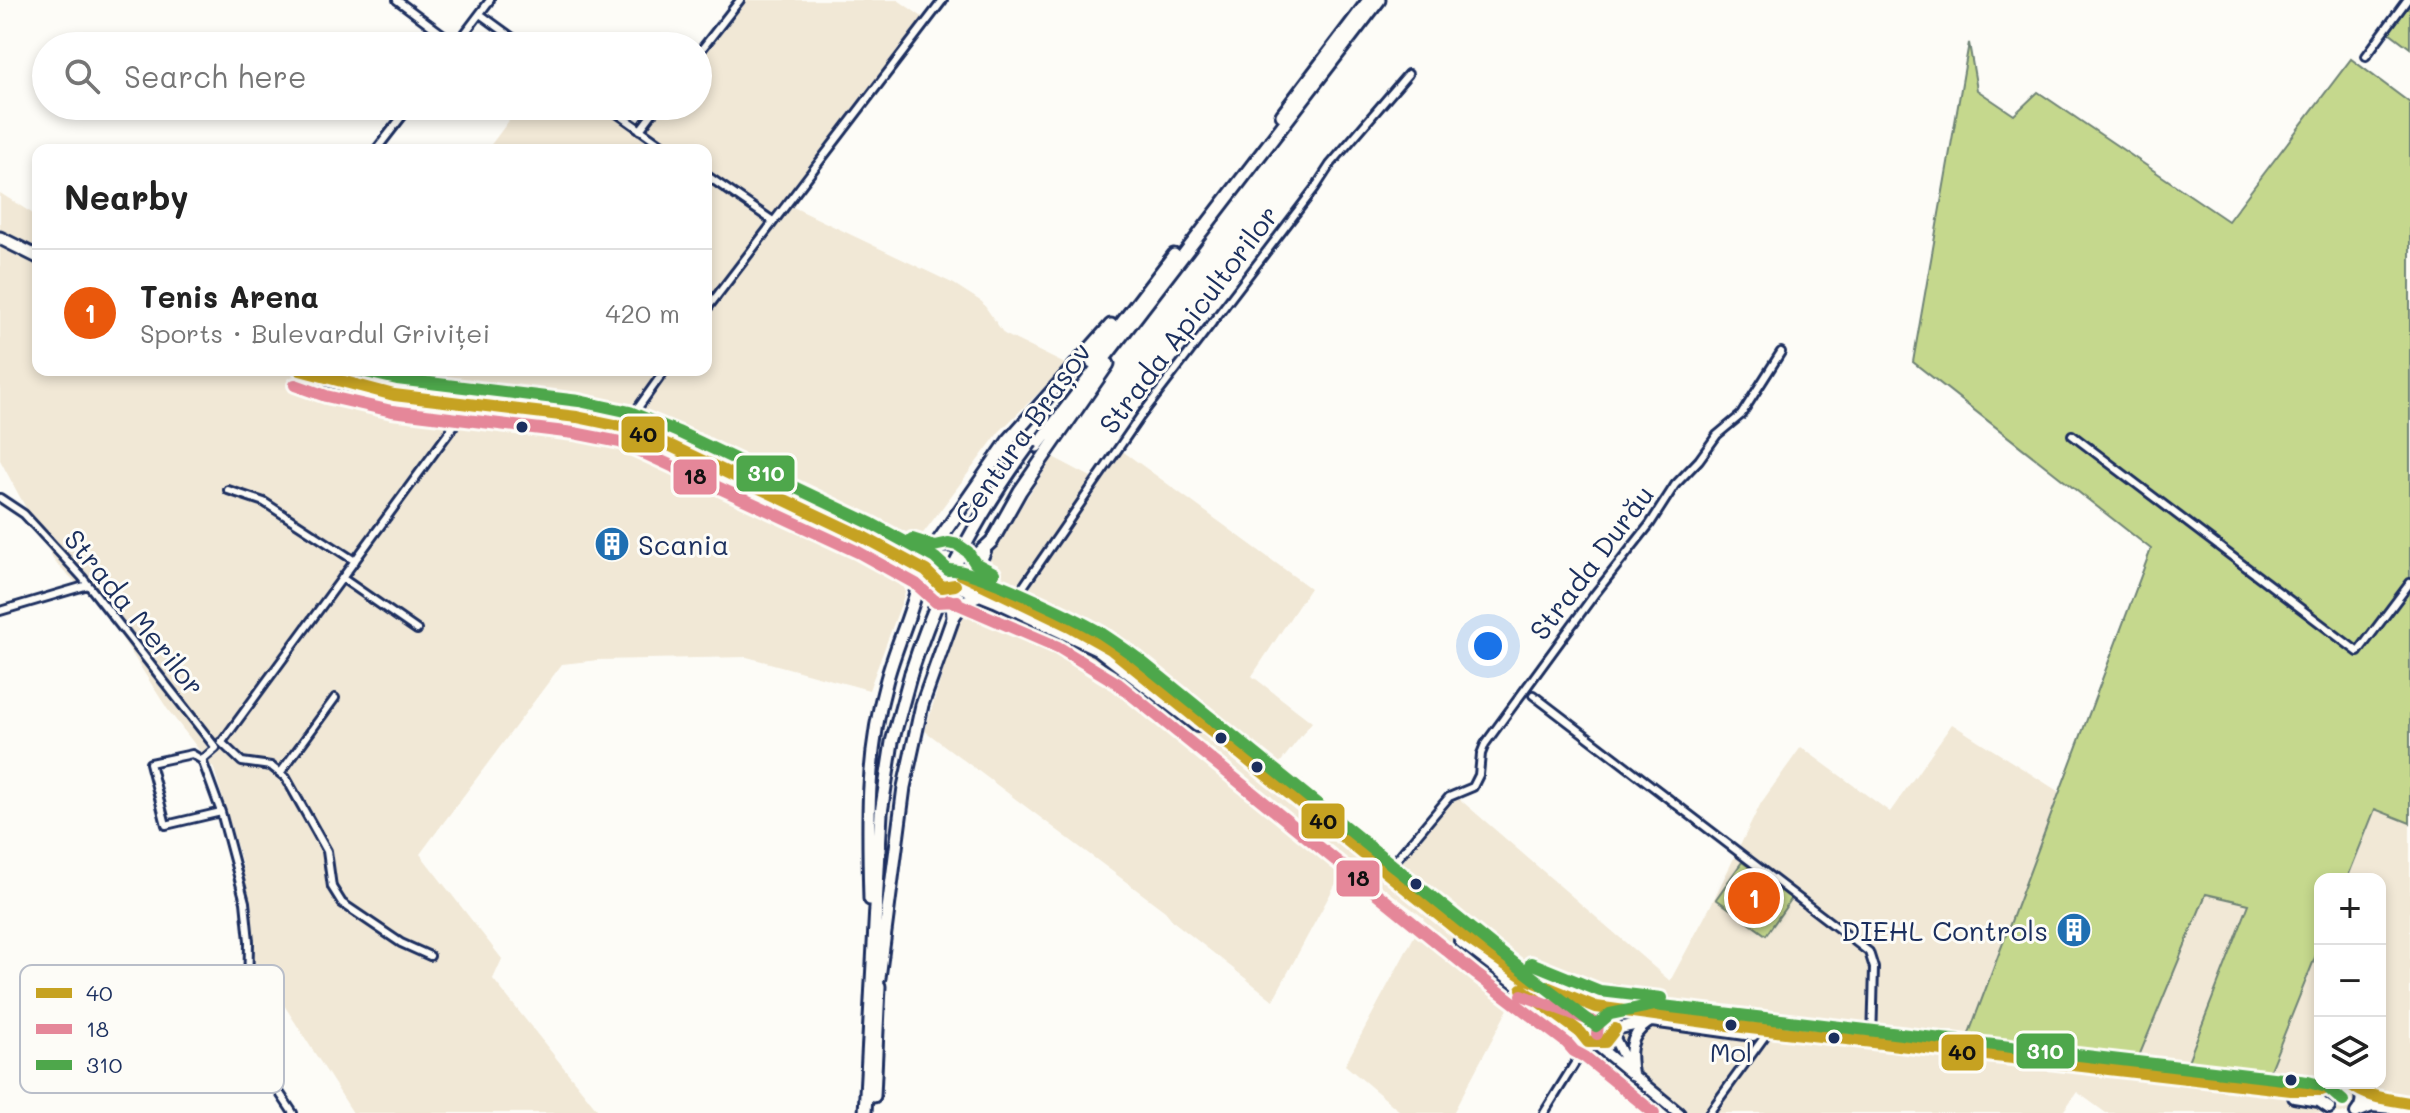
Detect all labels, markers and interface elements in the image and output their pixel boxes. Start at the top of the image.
search box [32,32,712,120]
icon: search [60,54,104,98]
text: Search here [124,56,307,96]
text: Nearby [64,174,189,219]
street label: Strada Apicultorilor [1090,198,1286,440]
text: Tenis Arena [140,276,319,316]
text: 1 [84,296,96,330]
text: 420 m [605,296,680,330]
text: Sports · Bulevardul Griviței [140,316,490,350]
street label: Centura Brașov [946,335,1099,532]
line badge: 40 [620,415,666,454]
unlabelled marker [514,419,530,435]
text: 40 [629,419,657,448]
line badge: 310 [735,454,796,493]
line badge: 18 [672,458,718,496]
text: 310 [747,458,785,487]
text: 18 [683,461,707,490]
street label: Strada Durău [1521,477,1661,647]
street label: Strada Merilor [57,522,213,702]
building icon: Scania [593,525,631,563]
place label: Scania [638,526,729,562]
your location [1468,626,1508,666]
unlabelled marker [1213,730,1229,746]
unlabelled marker [1249,759,1265,775]
line badge: 40 [1300,802,1346,840]
text: 40 [1309,806,1337,835]
line badge: 18 [1335,859,1381,898]
text: 18 [1346,863,1370,892]
pin: 1 [1728,868,1780,928]
map controls [2314,873,2386,1089]
button: + [2314,873,2386,945]
unlabelled marker [1408,876,1424,892]
building icon: DIEHL Controls [2055,911,2093,949]
place label: DIEHL Controls [1841,912,2048,948]
button: − [2314,945,2386,1017]
legend [20,965,284,1093]
text: 40 [86,978,113,1007]
text: 18 [86,1014,109,1043]
marker: Mol [1723,1017,1739,1033]
button: layers [2314,1017,2386,1089]
unlabelled marker [1826,1030,1842,1046]
line badge: 310 [2015,1032,2076,1070]
line badge: 40 [1940,1033,1985,1072]
place label: Mol [1710,1035,1752,1069]
text: 310 [2026,1036,2064,1065]
text: 40 [1948,1037,1976,1066]
text: 310 [86,1050,122,1079]
unlabelled marker [2283,1072,2299,1088]

